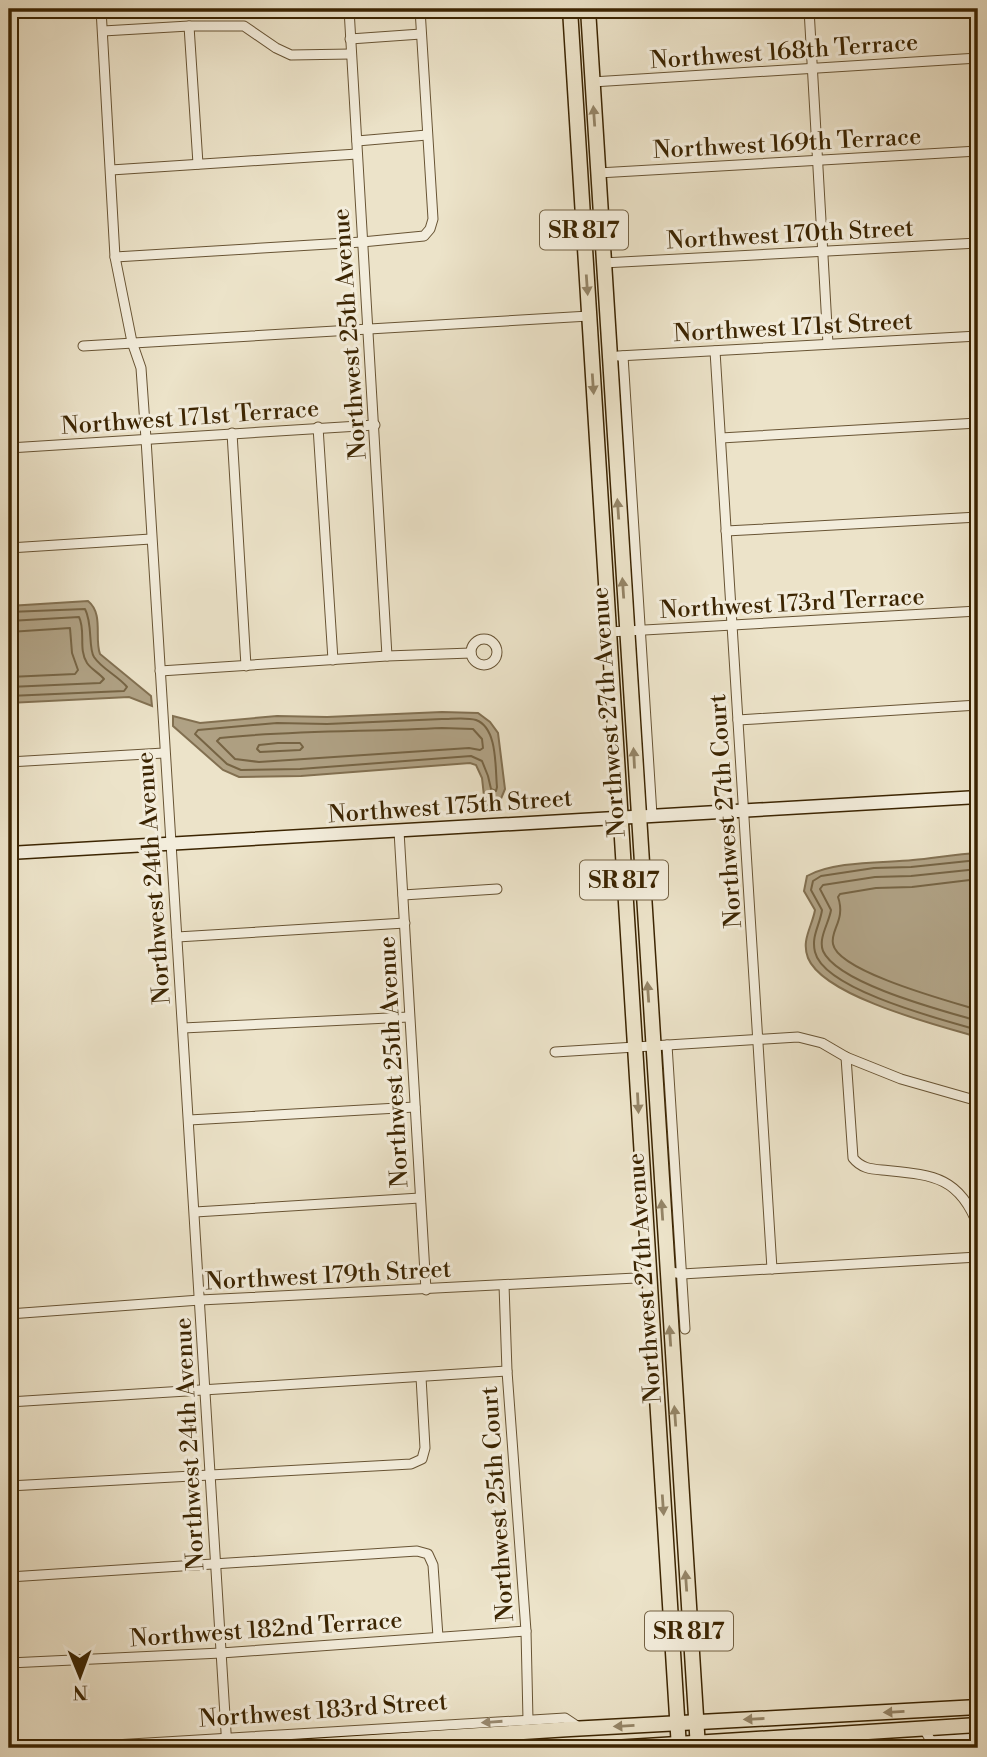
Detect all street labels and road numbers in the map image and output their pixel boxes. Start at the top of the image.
street label: Northwest 168th Terrace [649,28,919,76]
street label: Northwest 169th Terrace [652,122,922,166]
street label: Northwest 25th Avenue [326,207,374,461]
road number: SR 817 [540,210,628,249]
street label: Northwest 170th Street [666,214,915,256]
street label: Northwest 171st Street [673,307,914,349]
street label: Northwest 171st Terrace [60,394,320,442]
street label: Northwest 173rd Terrace [659,582,925,626]
street label: Northwest 27th Avenue [585,586,633,838]
street label: Northwest 27th Court [703,692,749,929]
street label: Northwest 24th Avenue [130,751,178,1005]
street label: Northwest 175th Street [327,783,574,831]
road number: SR 817 [580,860,668,900]
street label: Northwest 25th Avenue [372,935,416,1188]
street label: Northwest 27th Avenue [621,1152,669,1404]
street label: Northwest 179th Street [204,1255,452,1297]
street label: Northwest 24th Avenue [168,1317,212,1571]
street label: Northwest 25th Court [475,1385,521,1623]
street label: Northwest 182nd Terrace [129,1606,403,1654]
road number: SR 817 [645,1612,733,1650]
street label: Northwest 183rd Street [198,1687,449,1735]

